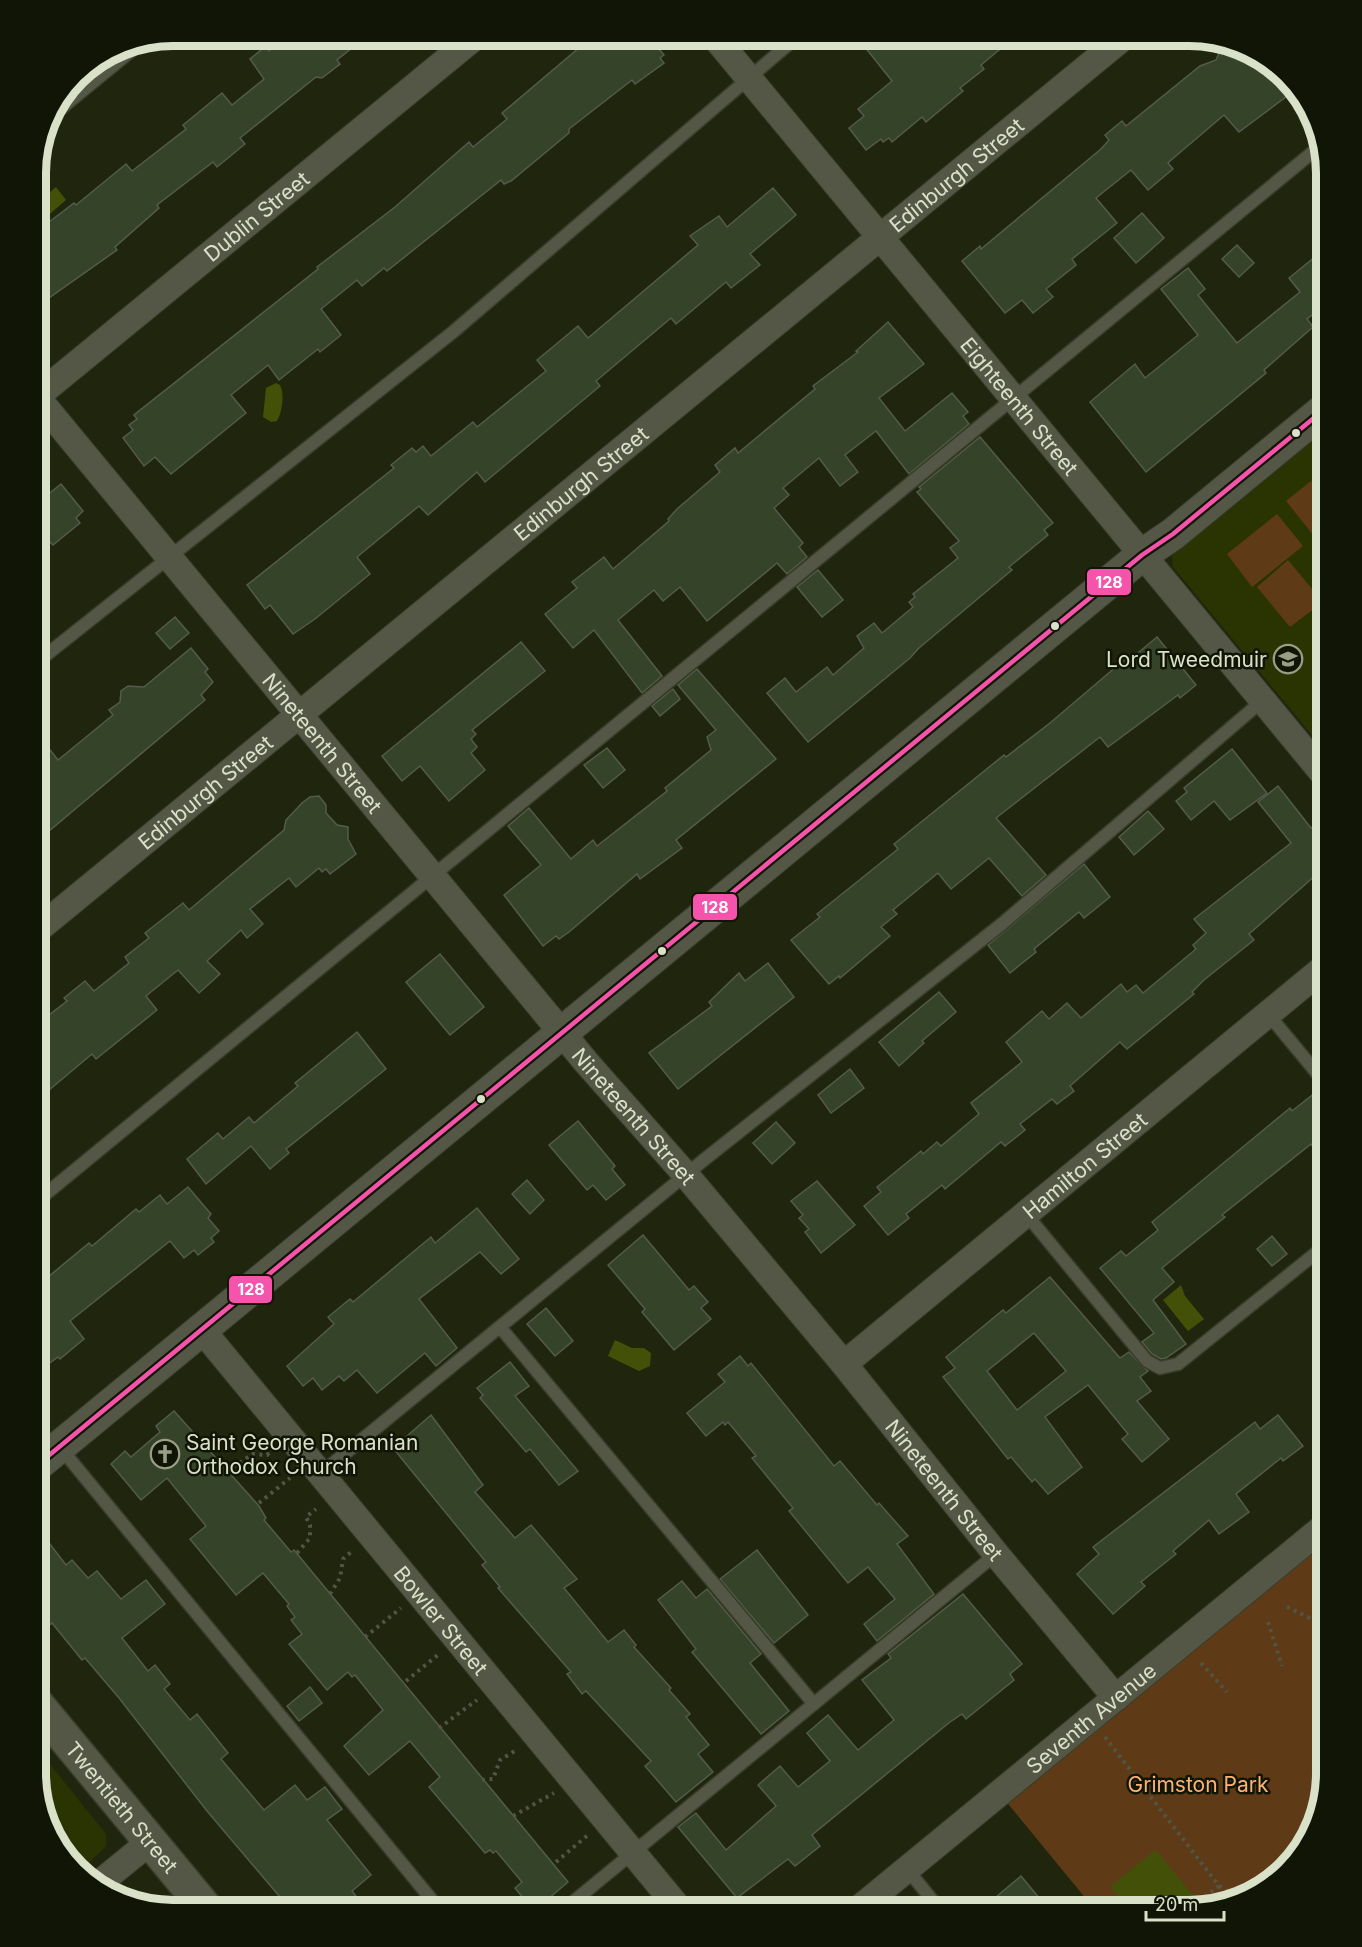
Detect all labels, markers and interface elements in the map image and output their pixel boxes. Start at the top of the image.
street label: Edinburgh Street [884,112,1028,237]
street label: Dublin Street [199,166,314,267]
street label: Eighteenth Street [956,332,1084,480]
street label: Edinburgh Street [508,421,653,546]
unlabelled marker [1290,427,1302,439]
line badge: 128 [1086,568,1132,596]
text: 128 [1095,572,1123,592]
unlabelled marker [1049,620,1061,632]
school or university icon: Lord Tweedmuir [1272,643,1304,675]
place label: Lord Tweedmuir [1106,647,1267,672]
street label: Nineteenth Street [258,668,388,818]
street label: Edinburgh Street [133,729,277,854]
line badge: 128 [692,893,738,921]
text: 128 [701,897,729,917]
unlabelled marker [656,945,668,957]
street label: Nineteenth Street [567,1043,701,1189]
unlabelled marker [475,1093,487,1105]
street label: Hamilton Street [1018,1107,1152,1224]
line badge: 128 [228,1275,273,1304]
text: 128 [237,1279,265,1299]
street label: Nineteenth Street [881,1414,1009,1566]
place label: Saint George Romanian Orthodox Church [186,1430,418,1479]
church icon: Saint George Romanian Orthodox Church [149,1438,181,1470]
street label: Bowler Street [389,1561,493,1680]
street label: Seventh Avenue [1021,1657,1161,1779]
street label: Twentieth Street [61,1736,184,1878]
park label: Grimston Park [1127,1772,1269,1797]
scale bar [1146,1884,1224,1922]
text: 20 m [1155,1894,1198,1915]

